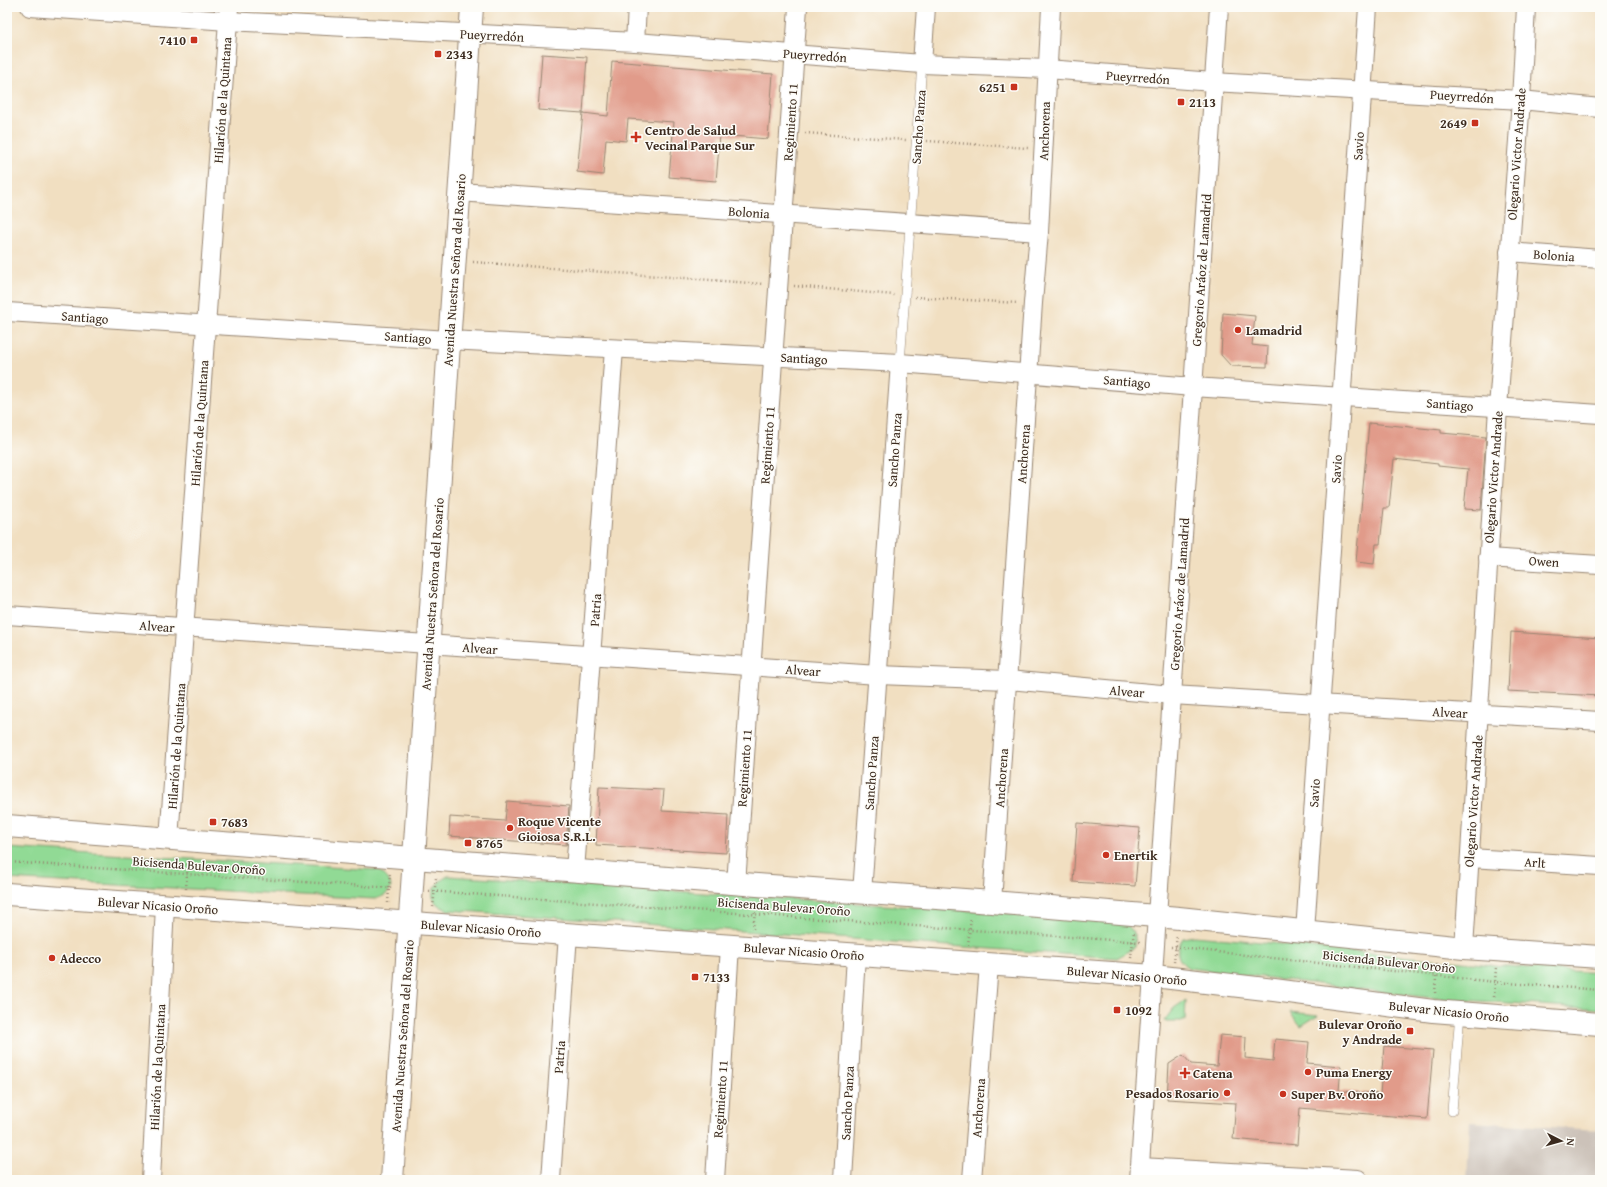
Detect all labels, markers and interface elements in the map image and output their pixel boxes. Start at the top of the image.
street label: Pueyrredón [459,24,525,47]
place label: 7410 [159,31,186,50]
marker: 7410 [189,35,199,45]
street label: Hilarión de la Quintana [209,35,236,164]
street label: Pueyrredón [782,44,848,67]
place label: 2343 [446,45,473,64]
marker: 2343 [433,49,443,59]
street label: Pueyrredón [1105,66,1171,89]
place label: 6251 [979,78,1006,97]
street label: Regimiento 11 [778,82,803,162]
marker: 6251 [1009,82,1019,92]
street label: Pueyrredón [1429,85,1495,108]
street label: Olegario Victor Andrade [1502,87,1531,221]
street label: Sancho Panza [906,88,931,165]
place label: 2113 [1189,93,1216,112]
marker: 2113 [1176,97,1186,107]
street label: Anchorena [1034,100,1055,161]
place label: 2649 [1440,114,1467,133]
marker: 2649 [1470,118,1480,128]
place label: Centro de Salud Vecinal Parque Sur [645,121,755,155]
marker: Centro de Salud Vecinal Parque Sur [630,131,642,143]
street label: Savio [1348,131,1369,161]
street label: Avenida Nuestra Señora del Rosario [438,173,471,367]
street label: Gregorio Aráoz de Lamadrid [1187,193,1216,347]
street label: Bolonia [728,202,771,223]
street label: Bolonia [1533,245,1576,266]
street label: Santiago [61,306,110,329]
place label: Lamadrid [1246,321,1303,340]
marker: Lamadrid [1233,325,1243,335]
street label: Santiago [384,326,433,349]
street label: Santiago [780,348,828,369]
street label: Hilarión de la Quintana [186,358,213,487]
street label: Santiago [1103,370,1152,393]
street label: Santiago [1426,393,1475,416]
street label: Regimiento 11 [755,405,780,485]
street label: Olegario Victor Andrade [1479,410,1508,544]
street label: Sancho Panza [882,411,907,488]
street label: Anchorena [1012,423,1035,484]
street label: Savio [1326,454,1347,484]
street label: Avenida Nuestra Señora del Rosario [416,497,449,691]
street label: Gregorio Aráoz de Lamadrid [1165,517,1194,671]
street label: Owen [1528,551,1560,572]
street label: Patria [585,592,606,627]
street label: Alvear [139,616,176,637]
street label: Alvear [462,638,499,659]
street label: Alvear [785,660,822,681]
street label: Alvear [1109,680,1146,703]
street label: Hilarión de la Quintana [163,681,190,810]
street label: Alvear [1432,702,1469,723]
street label: Regimiento 11 [732,728,757,808]
street label: Sancho Panza [859,734,884,811]
street label: Olegario Victor Andrade [1459,734,1488,868]
street label: Anchorena [990,747,1013,808]
street label: Savio [1304,778,1325,808]
place label: Roque Vicente Gioiosa S.R.L. [518,812,601,846]
place label: 7683 [221,813,248,832]
marker: 7683 [208,817,218,827]
marker: Roque Vicente Gioiosa S.R.L. [505,823,515,833]
place label: 8765 [476,834,503,853]
marker: 8765 [463,838,473,848]
place label: Enertik [1114,846,1158,865]
marker: Enertik [1101,850,1111,860]
street label: Bicisenda Bulevar Oroño [132,851,266,880]
street label: Arlt [1524,852,1547,873]
street label: Bulevar Nicasio Oroño [97,892,219,919]
street label: Bicisenda Bulevar Oroño [717,892,851,921]
street label: Bulevar Nicasio Oroño [420,915,542,942]
street label: Bulevar Nicasio Oroño [743,938,865,965]
street label: Avenida Nuestra Señora del Rosario [386,939,419,1133]
street label: Bicisenda Bulevar Oroño [1322,945,1457,978]
place label: Adecco [60,949,101,968]
marker: Adecco [47,953,57,963]
street label: Bulevar Nicasio Oroño [1066,961,1188,990]
place label: 7133 [703,968,730,987]
marker: 7133 [690,972,700,982]
street label: Bulevar Nicasio Oroño [1388,996,1510,1027]
place label: 1092 [1125,1001,1152,1020]
street label: Hilarión de la Quintana [145,1003,170,1131]
marker: 1092 [1112,1005,1122,1015]
place label: Bulevar Oroño y Andrade [1319,1015,1402,1049]
marker: Bulevar Oroño y Andrade [1405,1026,1415,1036]
street label: Patria [549,1039,570,1074]
street label: Regimiento 11 [708,1059,733,1139]
place label: Puma Energy [1316,1063,1393,1082]
place label: Catena [1193,1064,1233,1083]
street label: Sancho Panza [836,1065,859,1141]
marker: Puma Energy [1303,1067,1313,1077]
marker: Catena [1180,1068,1190,1078]
street label: Anchorena [967,1077,990,1138]
place label: Pesados Rosario [1126,1084,1219,1103]
place label: Super Bv. Oroño [1291,1085,1383,1104]
marker: Pesados Rosario [1222,1088,1232,1098]
marker: Super Bv. Oroño [1278,1089,1288,1099]
north arrow [1541,1121,1581,1161]
text: N [1563,1138,1579,1147]

